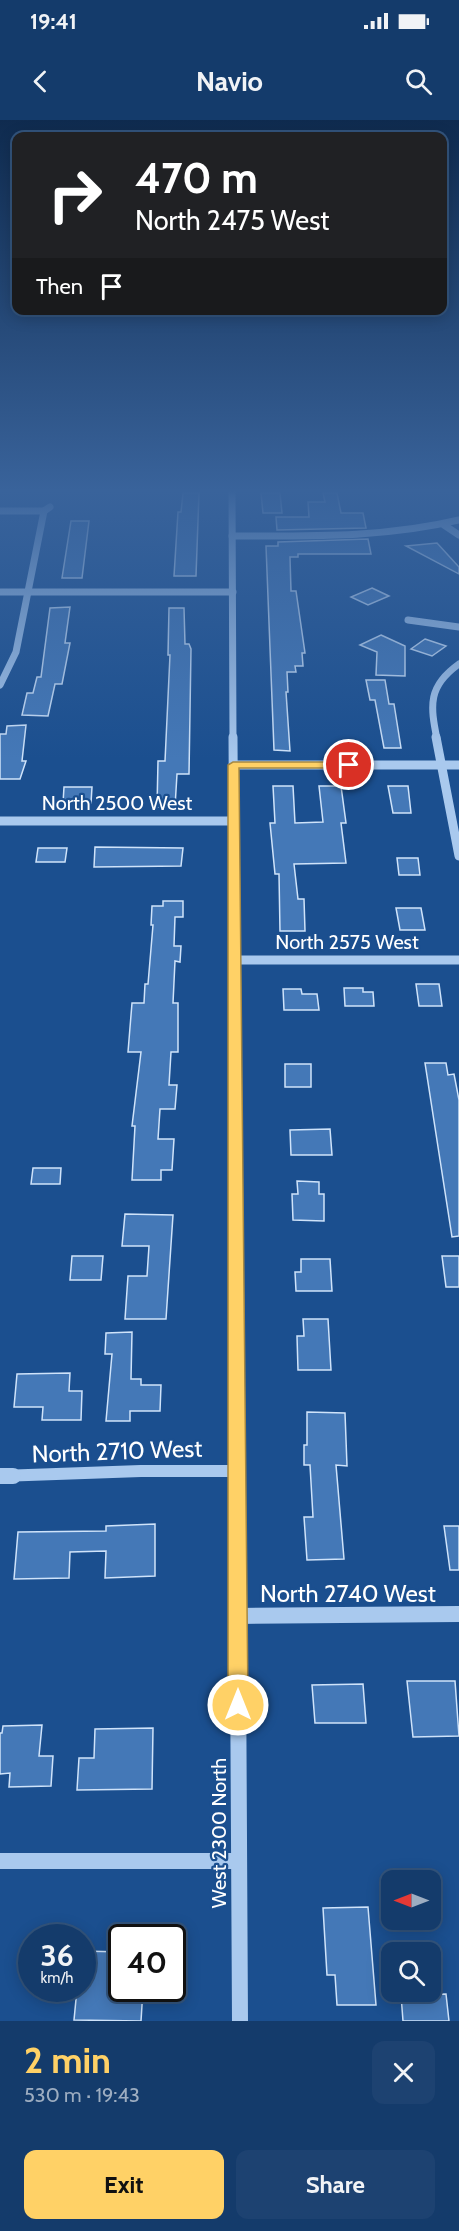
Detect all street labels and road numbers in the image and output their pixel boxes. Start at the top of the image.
street label: North 2500 West [42,791,192,815]
street label: North 2575 West [275,930,419,954]
street label: North 2710 West [31,1434,203,1468]
street label: North 2740 West [260,1579,436,1608]
street label: West 2300 North [207,1758,231,1908]

